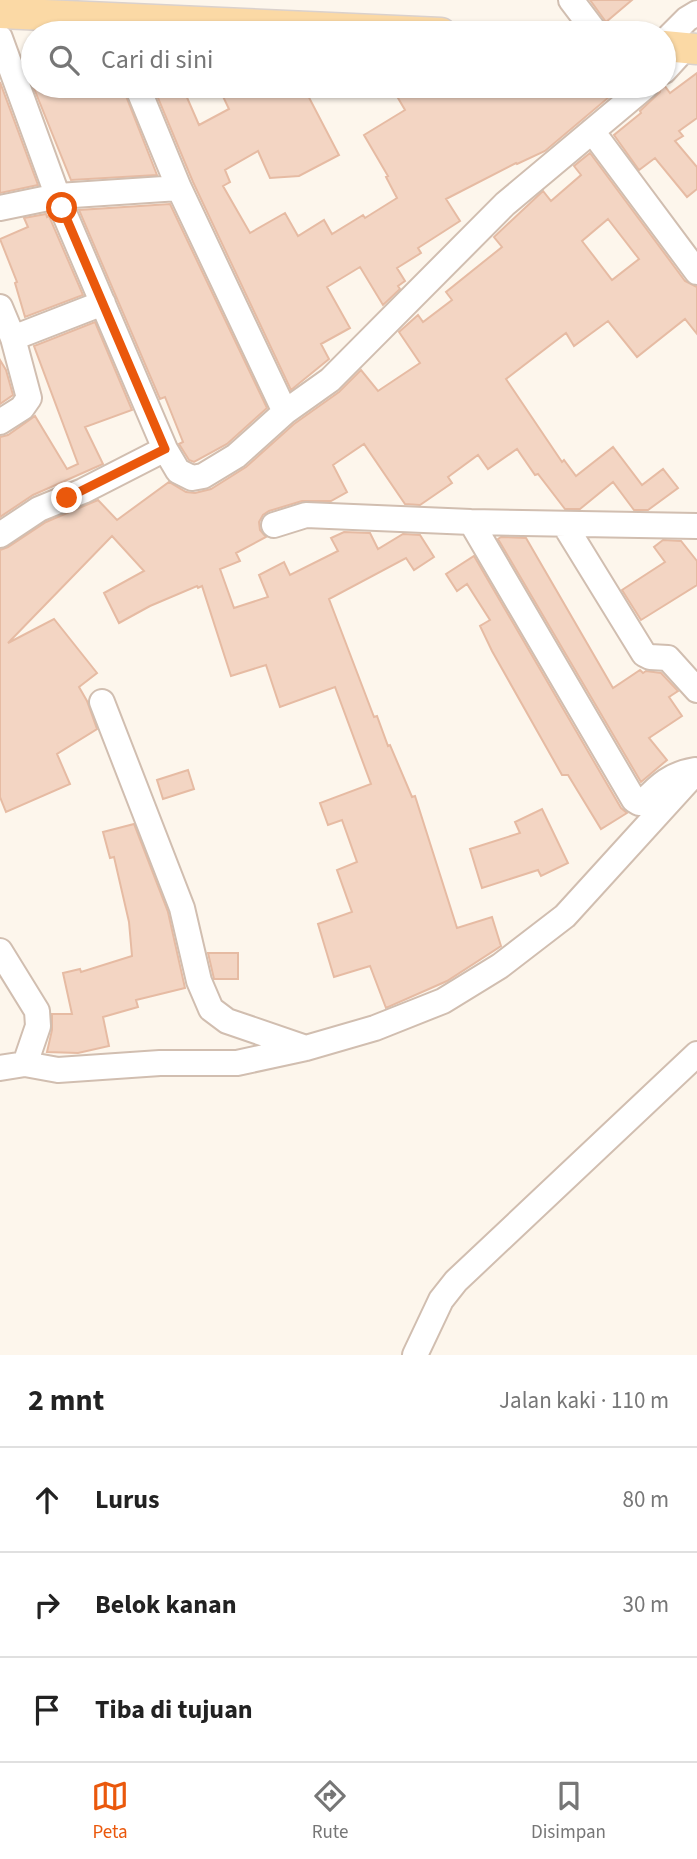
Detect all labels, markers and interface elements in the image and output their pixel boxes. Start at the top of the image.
search box [21,21,676,98]
icon: search [45,41,83,79]
text: Cari di sini [101,41,214,78]
route start [46,192,77,223]
route end [51,482,82,513]
text: 2 mnt [28,1379,104,1422]
text: Jalan kaki · 110 m [499,1384,669,1417]
icon: ahead [28,1481,66,1519]
text: Lurus [95,1481,160,1518]
text: 80 m [622,1483,669,1516]
icon: right [28,1586,66,1624]
text: Belok kanan [95,1586,237,1623]
text: 30 m [622,1588,669,1621]
icon: arrive [28,1691,66,1729]
text: Tiba di tujuan [95,1691,253,1728]
tab: Peta [91,1777,129,1846]
tab: Rute [311,1777,349,1846]
tab: Disimpan [531,1777,606,1846]

